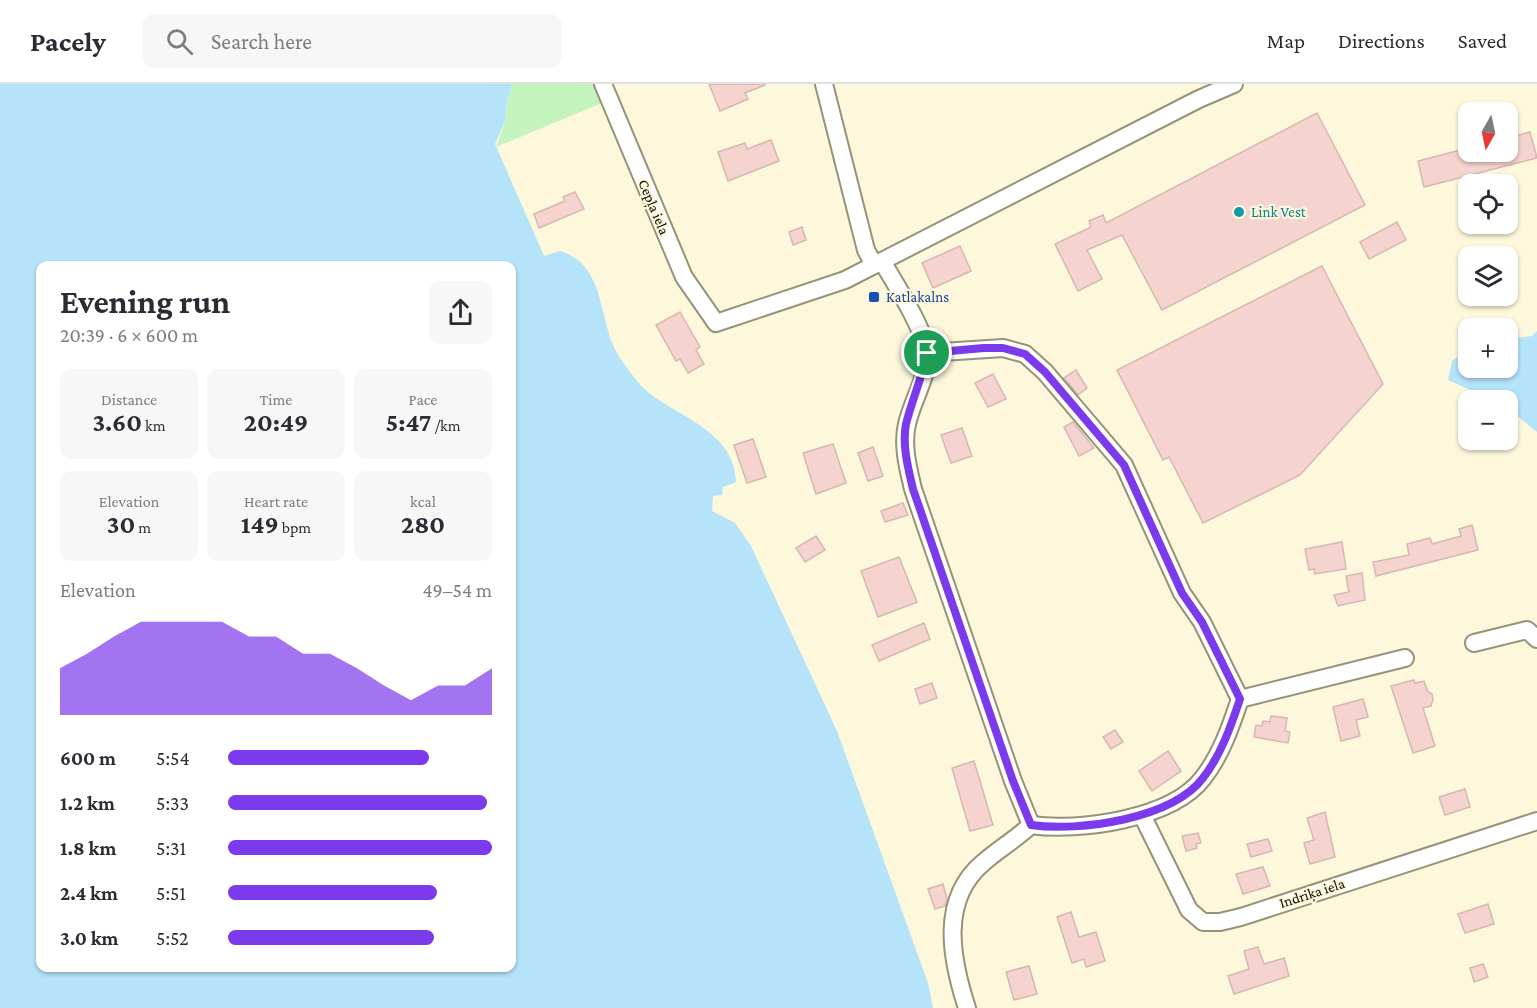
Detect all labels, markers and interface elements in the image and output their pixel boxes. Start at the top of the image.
search box [142,14,562,68]
icon: search [163,25,196,58]
text: Pacely [30,26,106,57]
text: Search here [211,29,312,54]
text: Map [1267,29,1305,53]
text: Directions [1338,29,1425,53]
text: Saved [1458,29,1507,53]
north arrow [1458,102,1518,162]
map controls [1458,102,1518,450]
button: locate [1458,174,1518,234]
street label: Cepļa iela [633,177,673,238]
place label: Link Vest [1251,204,1307,220]
marker: Link Vest [1232,205,1246,219]
button: layers [1458,246,1518,306]
button: share [429,281,492,344]
text: Evening run [60,283,230,320]
place label: Katlakalns [886,289,949,305]
marker: Katlakalns [867,290,881,304]
button: + [1458,318,1518,378]
text: 20:39 · 6 × 600 m [60,324,198,346]
pin [901,327,952,378]
icon: arrive [910,336,943,369]
button: − [1458,390,1518,450]
text: Distance [101,391,157,408]
text: Time [260,391,292,408]
text: Pace [409,391,437,408]
text: 3.60 [92,408,142,437]
text: 20:49 [244,408,308,437]
text: 5:47 [385,408,431,437]
text: km [142,417,166,434]
text: /km [431,417,461,434]
text: Elevation [99,493,159,510]
text: Heart rate [244,493,308,510]
text: kcal [410,493,436,510]
text: 30 [107,510,135,539]
text: 149 [241,510,279,539]
text: 280 [401,510,445,539]
text: m [135,519,151,536]
text: bpm [279,519,311,536]
text: Elevation [60,579,136,601]
text: 49–54 m [423,579,492,601]
text: 600 m [60,747,116,769]
text: 5:54 [156,747,190,769]
text: 1.2 km [60,792,115,814]
text: 5:33 [156,792,189,814]
text: 1.8 km [60,837,116,859]
text: 5:31 [156,837,186,859]
street label: Indriķa iela [1277,875,1347,913]
text: 2.4 km [60,882,118,904]
text: 5:51 [156,882,186,904]
text: 3.0 km [60,927,119,949]
text: 5:52 [156,927,188,949]

